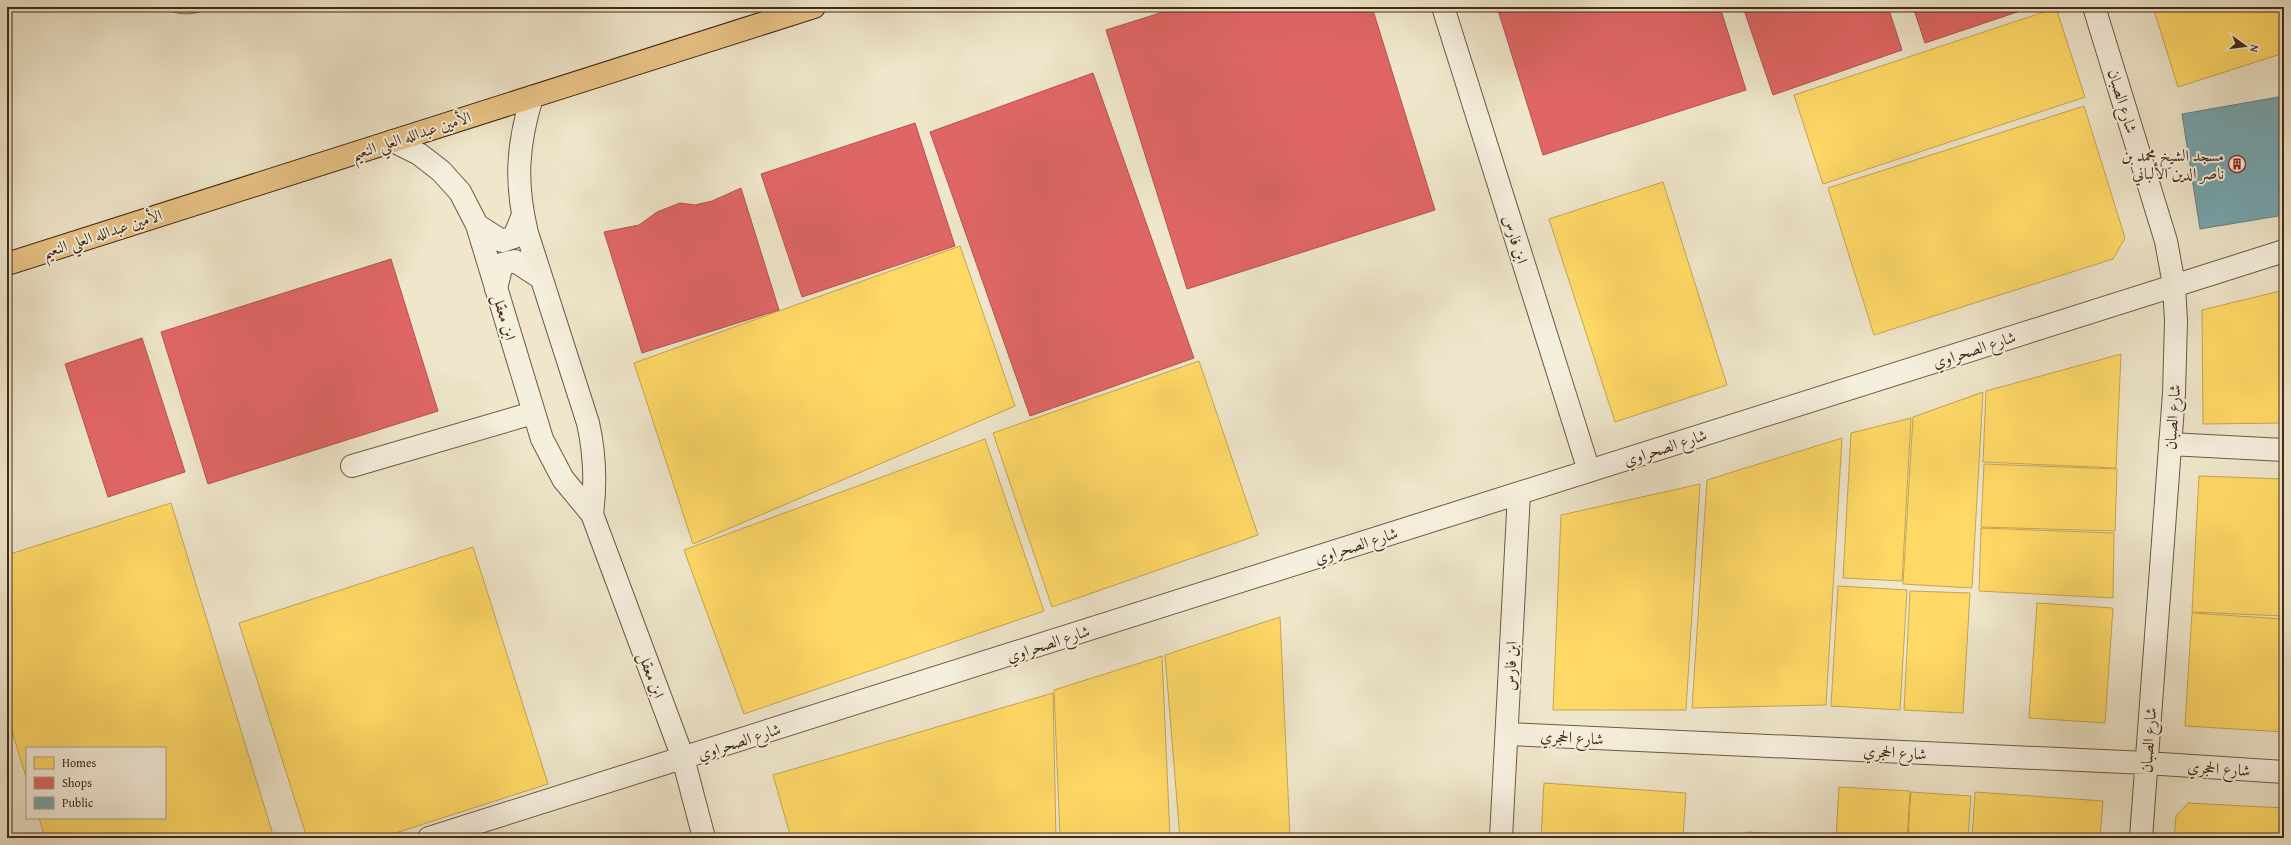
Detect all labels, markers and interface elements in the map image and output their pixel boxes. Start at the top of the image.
north arrow [2225,26,2265,66]
text: N [2246,43,2263,55]
street label: شارع الصبان [2100,66,2144,137]
street label: الأمين عبدالله العلي النعيم [348,104,476,170]
place label: مسجد الشيخ محمد بن ناصر الدين الألباني [2121,143,2224,186]
building icon: مسجد الشيخ محمد بن ناصر الدين الألباني [2227,154,2247,174]
street label: الأمين عبدالله العلي النعيم [39,202,167,268]
street label: ابن فارس [1497,212,1535,266]
street label: ابن معقل [487,291,523,343]
street label: شارع الصحراوي [1929,324,2019,376]
street label: شارع الصبان [2158,383,2188,451]
street label: شارع الصحراوي [1620,422,1710,474]
street label: شارع الصحراوي [1311,520,1401,572]
street label: شارع الصحراوي [1003,618,1093,670]
street label: ابن فارس [1497,641,1523,691]
street label: ابن معقل [633,649,671,701]
street label: شارع الصبان [2134,706,2164,774]
street label: شارع الصحراوي [694,716,784,768]
street label: شارع الحجري [1540,723,1604,753]
street label: شارع الحجري [1863,738,1927,768]
legend [26,747,166,819]
text: Homes [62,754,97,771]
street label: شارع الحجري [2186,754,2251,784]
text: Shops [62,774,92,791]
text: Public [62,794,94,811]

